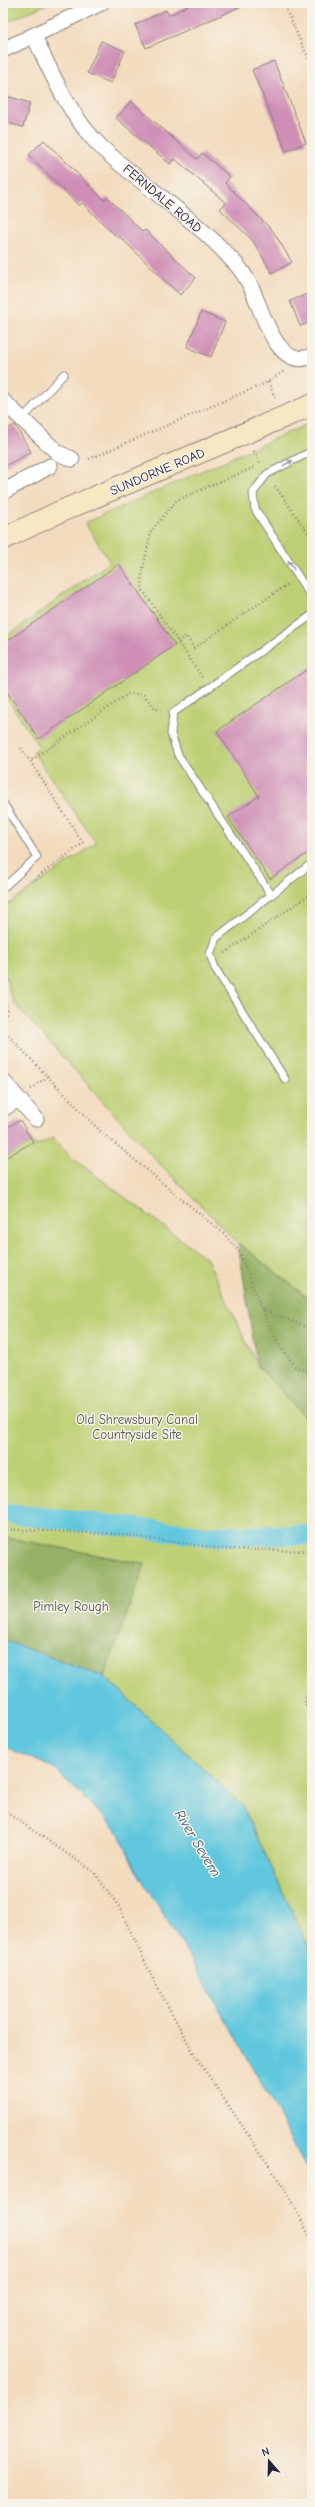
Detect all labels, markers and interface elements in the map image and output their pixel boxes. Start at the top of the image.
street label: FERNDALE ROAD [120,161,205,236]
street label: SUNDORNE ROAD [108,445,207,498]
one-way arrow [283,460,294,466]
one-way arrow [287,559,294,571]
park label: Old Shrewsbury Canal Countryside Site [76,1412,198,1442]
park label: Pimley Rough [33,1599,109,1614]
water label: River Severn [171,1806,224,1880]
north arrow [249,2441,289,2481]
text: N [260,2445,271,2459]

